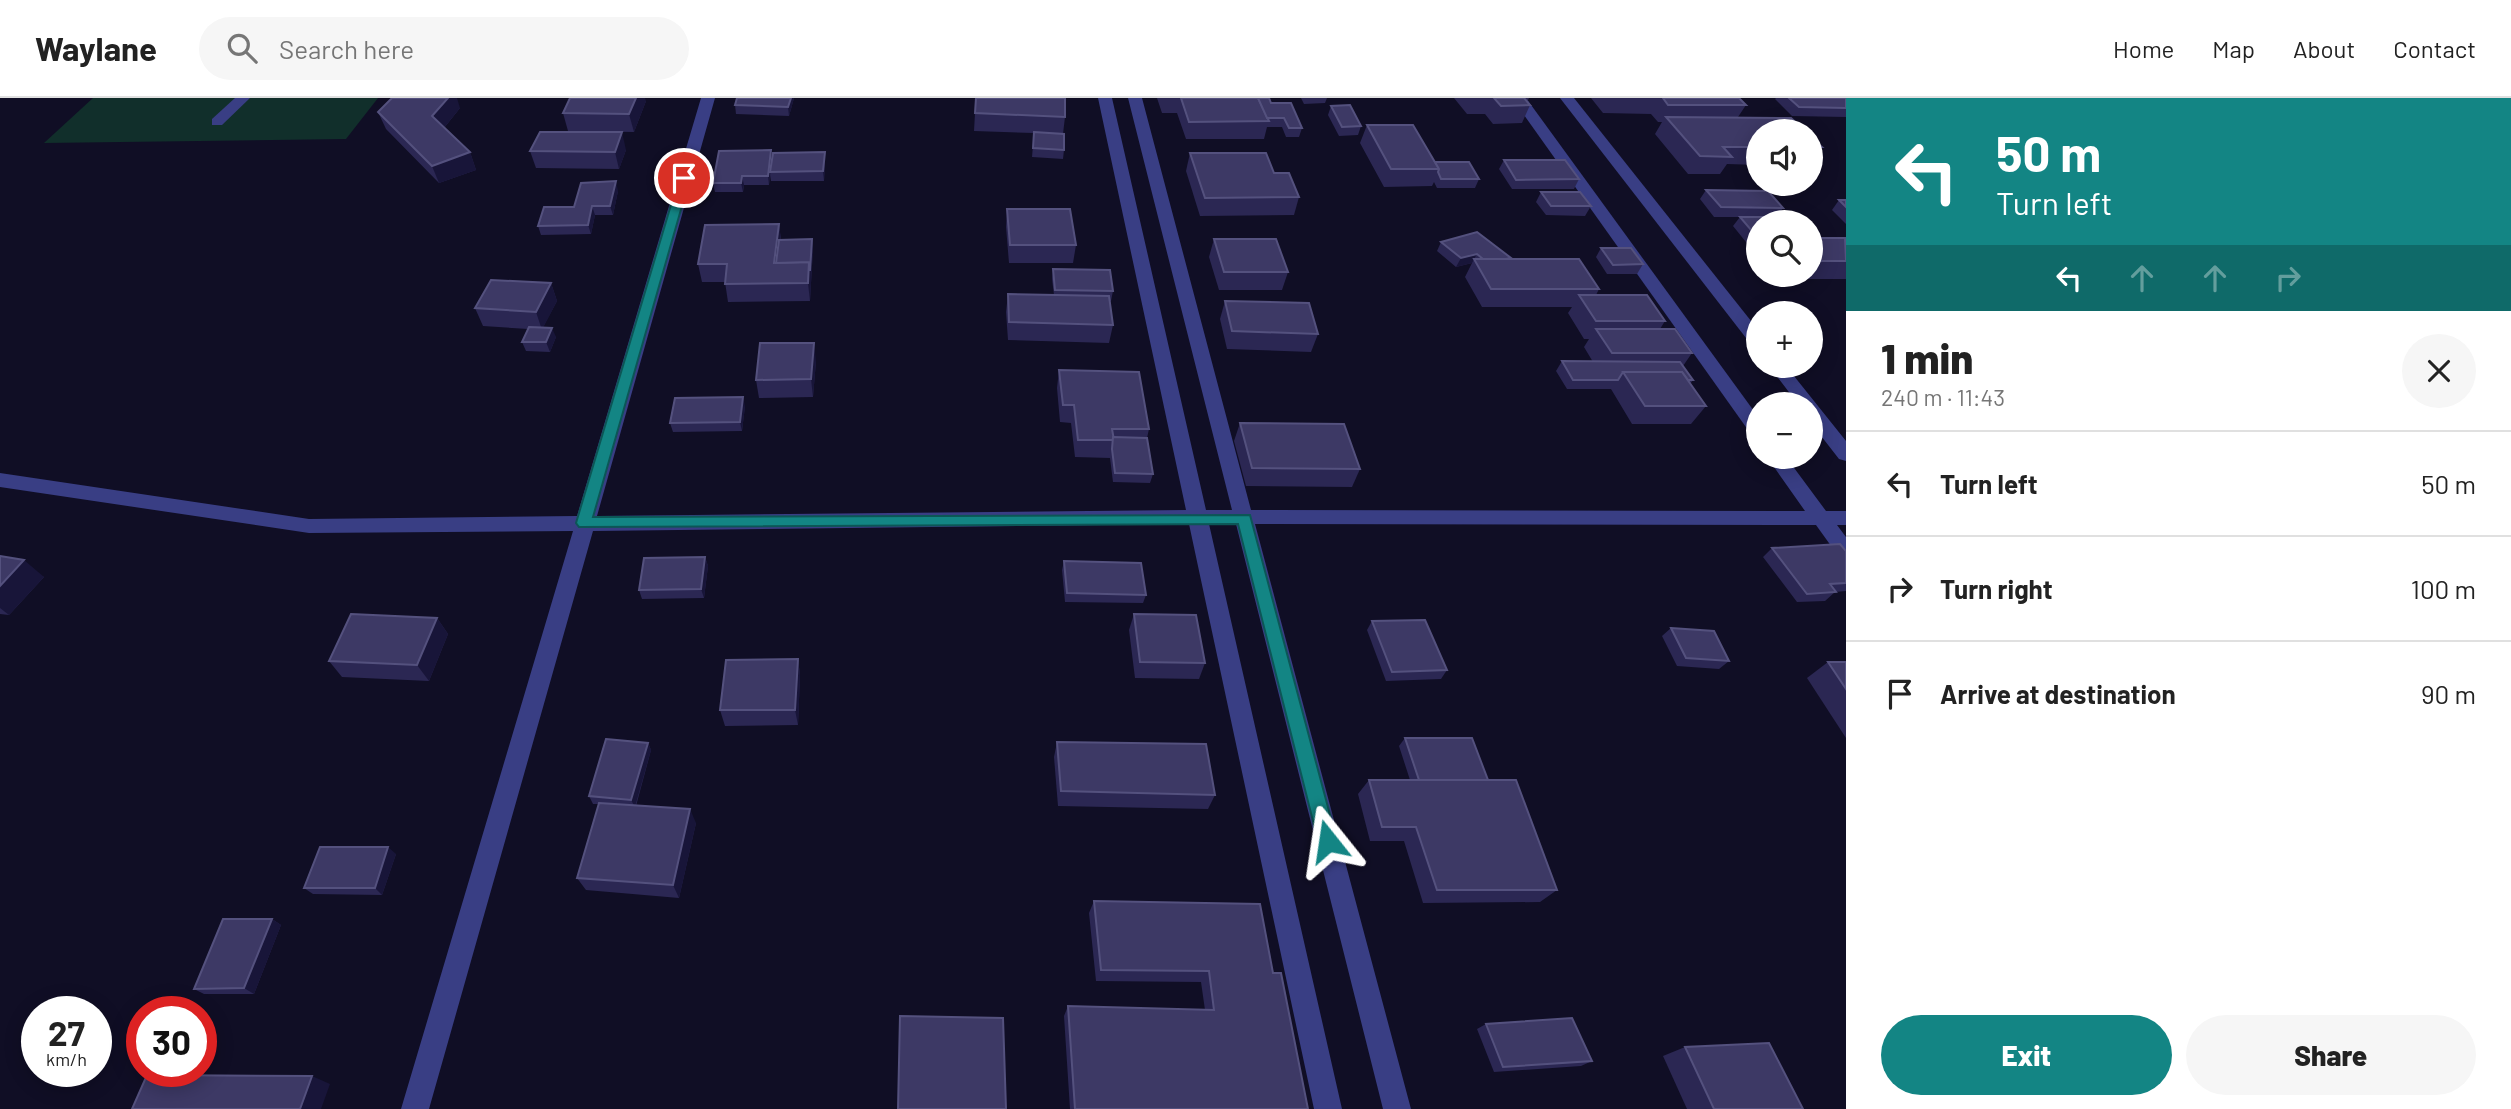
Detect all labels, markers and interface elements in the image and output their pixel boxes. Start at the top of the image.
search box [199,17,689,80]
text: Waylane [35,28,157,68]
icon: search [223,29,261,67]
text: Search here [279,33,414,64]
text: Home [2113,34,2174,63]
text: Map [2212,34,2255,63]
text: About [2293,34,2355,63]
text: Contact [2393,34,2476,63]
map controls [1746,119,1823,469]
button: sound [1746,119,1823,196]
text: 50 m [1996,123,2101,182]
icon: left [1881,126,1972,217]
pin [654,148,714,208]
icon: arrive [665,159,703,197]
text: Turn left [1996,183,2113,221]
button: search [1746,210,1823,287]
icon: left [2050,259,2088,297]
icon: ahead [2123,259,2161,297]
icon: ahead [2196,259,2234,297]
icon: right [2269,259,2307,297]
button: + [1746,301,1823,378]
text: 1 min [1881,332,1973,382]
button: close [2402,334,2476,408]
text: 240 m · 11:43 [1881,383,2005,411]
button: − [1746,392,1823,469]
icon: left [1881,465,1919,503]
text: Turn left [1940,468,2038,499]
text: 50 m [2421,468,2476,499]
icon: right [1881,570,1919,608]
text: Turn right [1940,573,2053,604]
text: 100 m [2411,573,2476,604]
icon: arrive [1881,675,1919,713]
text: Arrive at destination [1940,678,2176,709]
text: 90 m [2421,678,2476,709]
position arrow [1291,804,1365,878]
speed limit sign: 30 [126,996,217,1087]
text: 27 [48,1011,85,1053]
button: Exit [1881,1015,2172,1095]
button: Share [2186,1015,2476,1095]
text: km/h [46,1048,87,1070]

